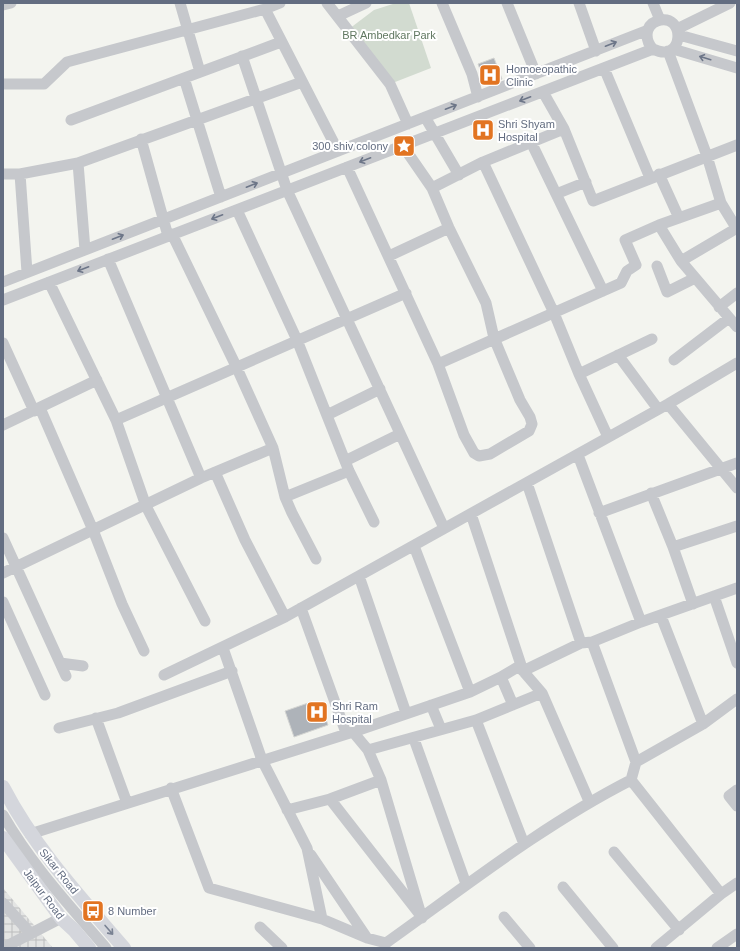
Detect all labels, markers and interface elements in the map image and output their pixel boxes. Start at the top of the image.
park label: BR Ambedkar Park [342,29,436,41]
one-way arrow [605,40,617,48]
one-way arrow [699,54,712,61]
hospital icon: Homoeopathic Clinic [477,62,503,88]
place label: Homoeopathic Clinic [506,63,577,88]
one-way arrow [520,95,532,103]
one-way arrow [445,102,457,110]
hospital icon: Shri Shyam Hospital [470,117,496,143]
place label: Shri Shyam Hospital [498,118,555,143]
place icon: 300 shiv colony [391,133,417,159]
place label: 300 shiv colony [312,140,388,152]
one-way arrow [359,157,371,165]
one-way arrow [245,180,257,188]
one-way arrow [212,214,224,222]
one-way arrow [111,232,123,240]
one-way arrow [77,265,89,273]
hospital icon: Shri Ram Hospital [304,699,330,725]
place label: Shri Ram Hospital [332,700,378,725]
street label: Sikar Road [37,846,81,896]
street label: Jaipur Road [21,867,67,921]
bus stop icon: 8 Number [80,898,106,924]
place label: 8 Number [108,905,157,917]
one-way arrow [105,925,114,936]

